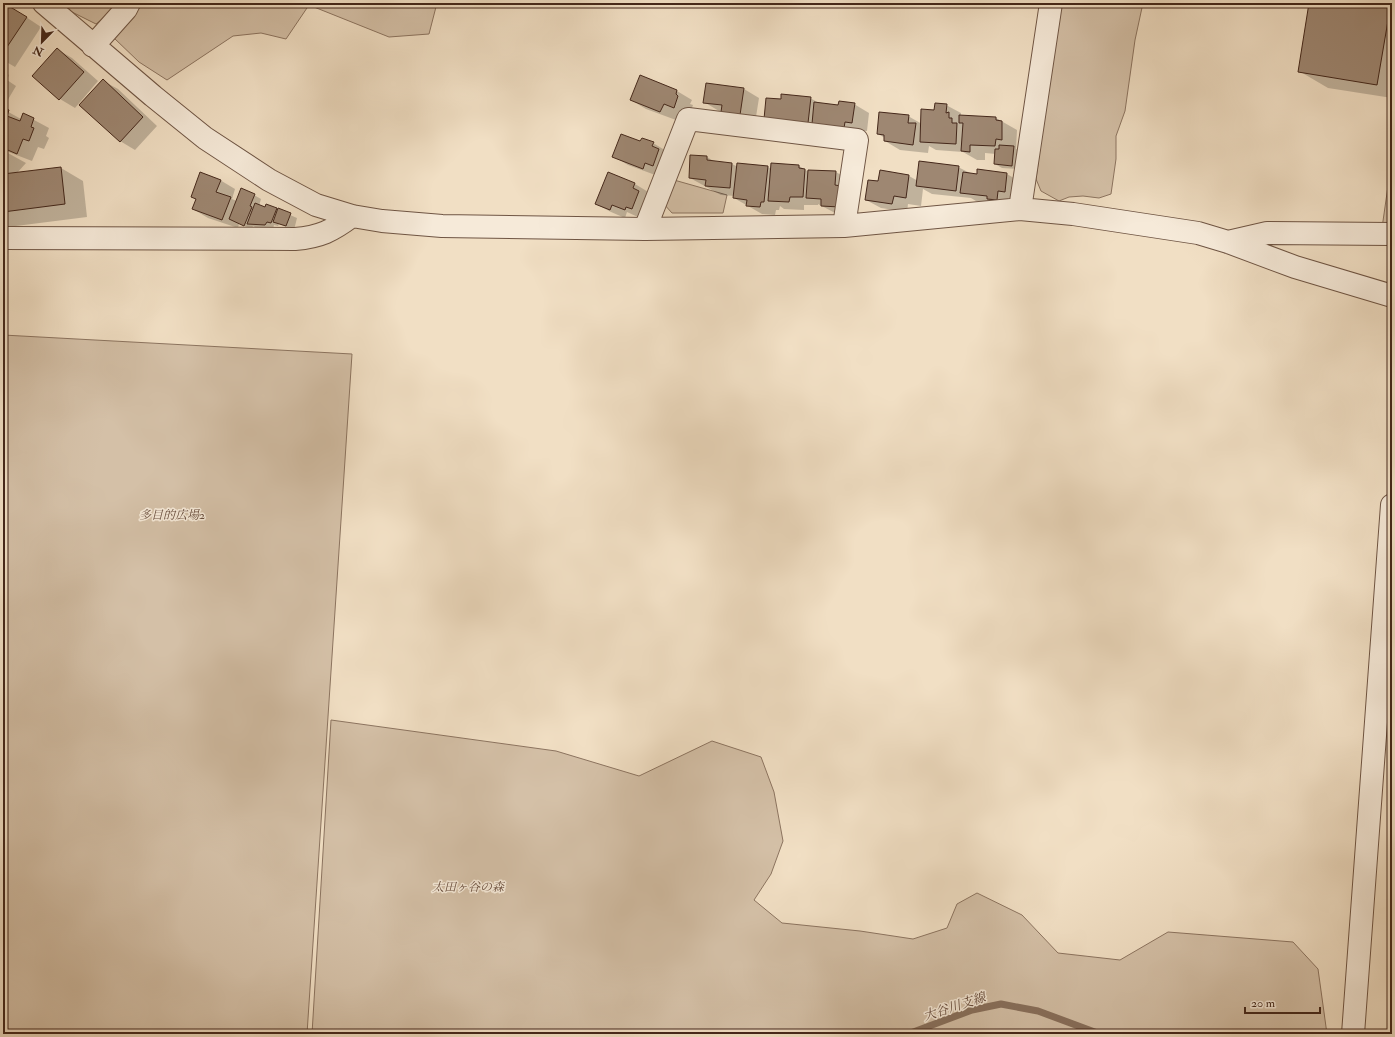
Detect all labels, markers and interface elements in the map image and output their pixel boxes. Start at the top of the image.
north arrow [22,22,62,62]
text: N [30,42,46,59]
park label: 多目的広場2 [139,508,205,523]
park label: 太田ヶ谷の森 [432,880,506,895]
water label: 大谷川支線 [921,989,990,1025]
scale bar [1245,989,1320,1015]
text: 20 m [1251,996,1276,1011]

